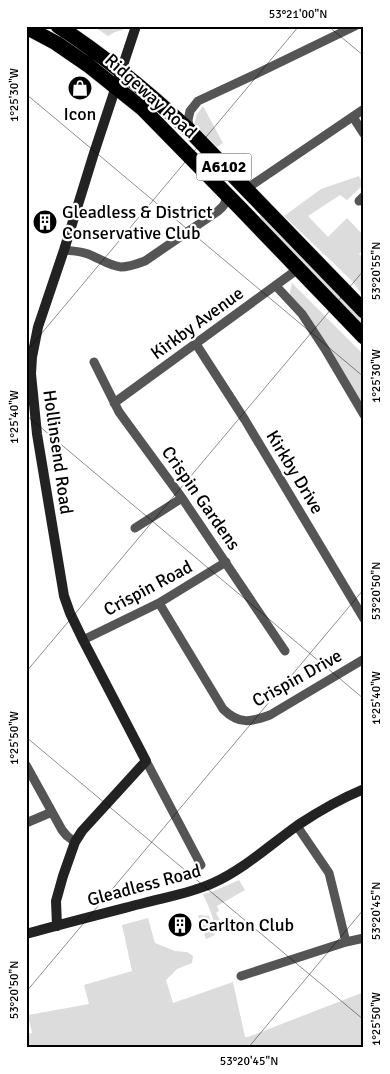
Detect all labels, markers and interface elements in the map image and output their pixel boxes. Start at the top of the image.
text: 53°21'00"N [269,7,327,22]
street label: Ridgeway Road [100,49,202,143]
text: 1°25'30"W [7,68,22,122]
shop icon: Icon [67,75,93,101]
place label: Icon [64,103,96,125]
road number: A6102 [196,154,252,180]
place label: Gleadless & District Conservative Club [62,201,213,244]
building icon: Gleadless & District Conservative Club [32,209,58,235]
text: 53°20'55"N [369,242,384,300]
street label: Kirkby Avenue [146,282,248,364]
text: 1°25'30"W [369,349,384,403]
street label: Hollinsend Road [38,388,78,516]
text: 1°25'40"W [7,390,22,444]
street label: Kirkby Drive [262,426,328,518]
street label: Crispin Gardens [157,442,245,554]
street label: Crispin Road [100,555,196,621]
text: 53°20'50"N [369,562,384,620]
street label: Crispin Drive [248,644,346,712]
text: 1°25'40"W [369,671,384,725]
text: 1°25'50"W [7,711,22,765]
street label: Gleadless Road [85,859,203,911]
text: 53°20'45"N [369,882,384,940]
building icon: Carlton Club [167,912,193,938]
place label: Carlton Club [198,914,294,936]
text: 53°20'50"N [7,961,22,1019]
text: 1°25'50"W [369,992,384,1046]
text: 53°20'45"N [220,1054,278,1069]

